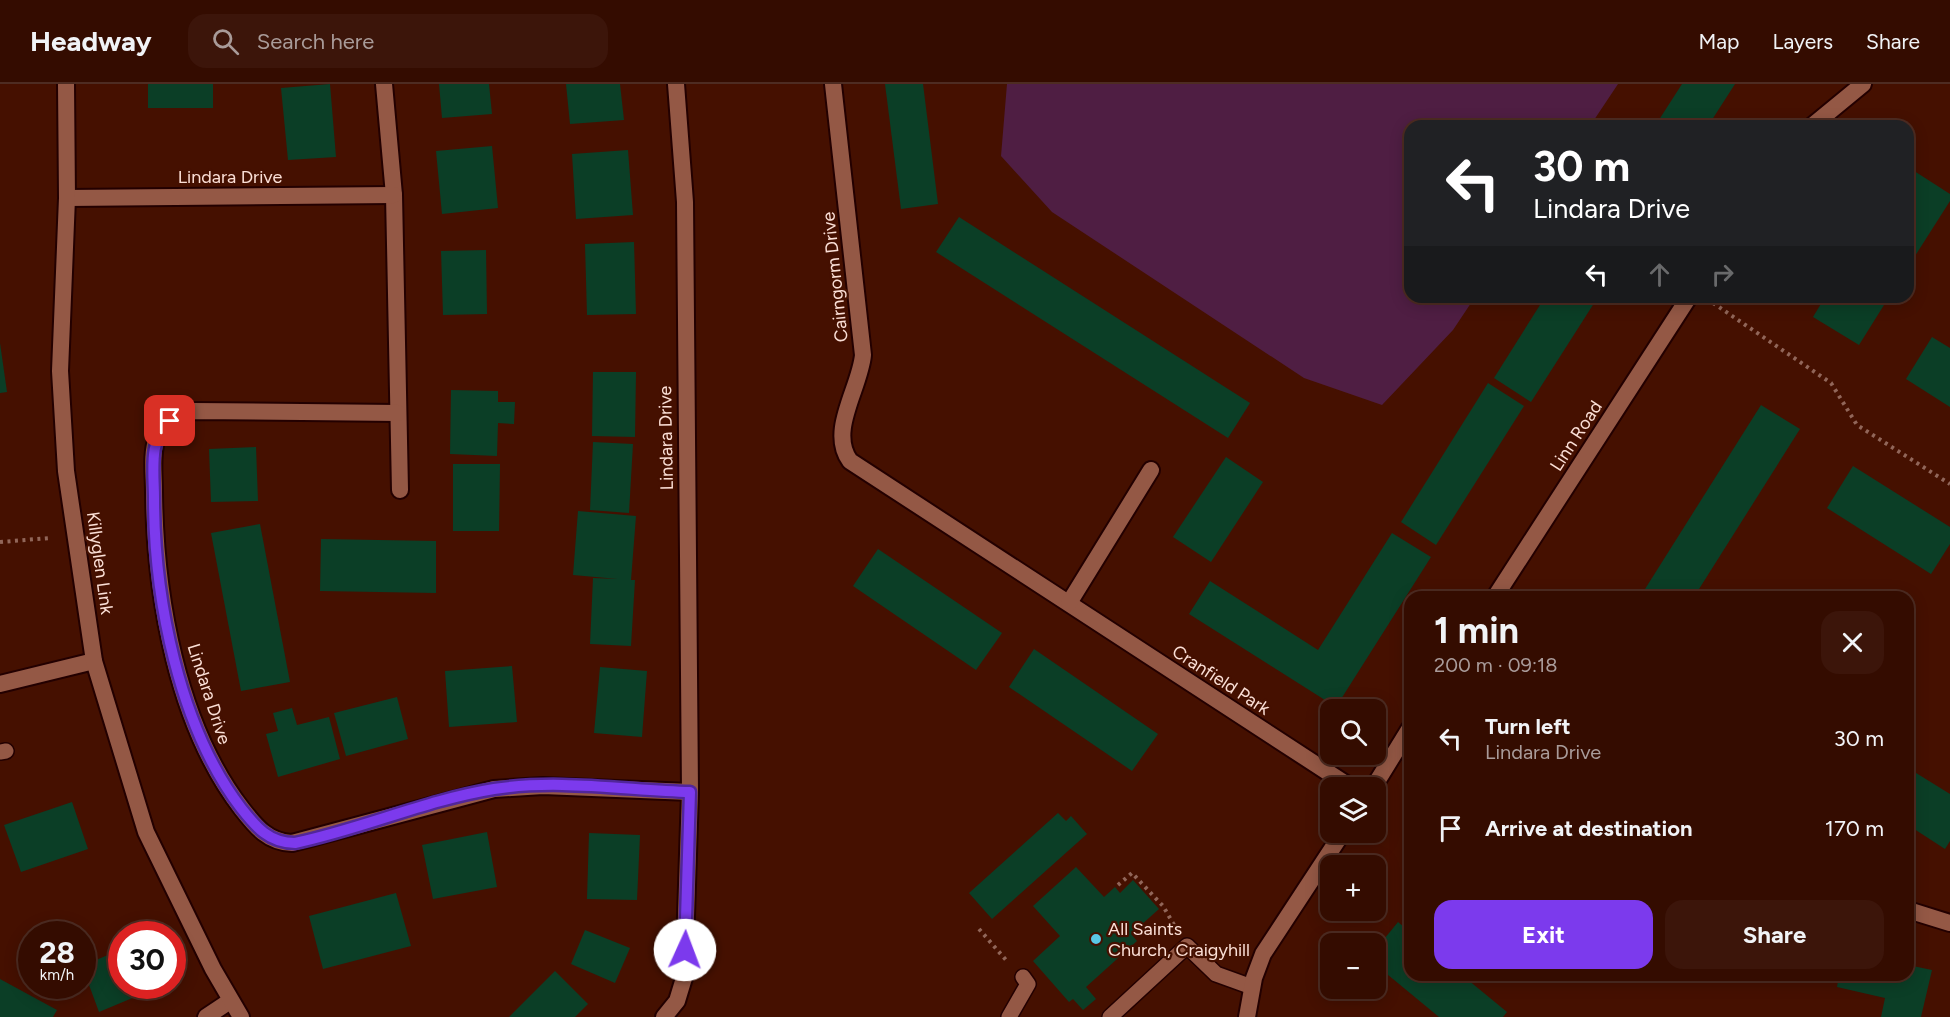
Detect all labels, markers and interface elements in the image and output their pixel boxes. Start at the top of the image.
search box [188,14,608,68]
text: Headway [30,24,152,58]
icon: search [209,25,242,58]
text: Search here [257,28,374,55]
text: Map [1699,29,1739,54]
text: Layers [1772,29,1833,54]
text: Share [1866,29,1920,54]
text: 30 m [1533,141,1630,192]
icon: left [1434,144,1512,222]
street label: Lindara Drive [178,166,282,188]
text: Lindara Drive [1533,192,1690,225]
street label: Cairngorm Drive [817,211,853,343]
icon: left [1580,258,1613,291]
icon: ahead [1643,258,1676,291]
icon: right [1706,258,1739,291]
street label: Lindara Drive [654,385,678,491]
pin [144,395,195,446]
street label: Linn Road [1545,397,1607,475]
icon: arrive [153,404,186,437]
street label: Killyglen Link [82,510,118,616]
text: 1 min [1434,609,1519,652]
button: close [1821,611,1884,674]
street label: Cranfield Park [1168,640,1274,720]
street label: Lindara Drive [182,641,236,747]
text: 200 m · 09:18 [1434,653,1557,677]
map controls [1320,699,1386,999]
button: search [1320,699,1386,765]
text: Turn left [1485,713,1571,740]
icon: left [1434,722,1467,755]
text: 30 m [1834,725,1884,752]
text: Lindara Drive [1485,740,1601,764]
button: layers [1320,777,1386,843]
icon: arrive [1434,812,1467,845]
text: Arrive at destination [1485,815,1693,842]
text: 170 m [1825,815,1884,842]
button: + [1320,855,1386,921]
button: Exit [1434,900,1653,969]
button: Share [1665,900,1884,969]
position arrow [653,918,717,982]
place label: All Saints Church, Craigyhill [1108,918,1250,961]
speed limit sign: 30 [108,921,186,999]
marker: All Saints Church, Craigyhill [1089,932,1103,946]
button: − [1320,933,1386,999]
text: 28 [39,934,75,971]
text: km/h [40,966,74,984]

